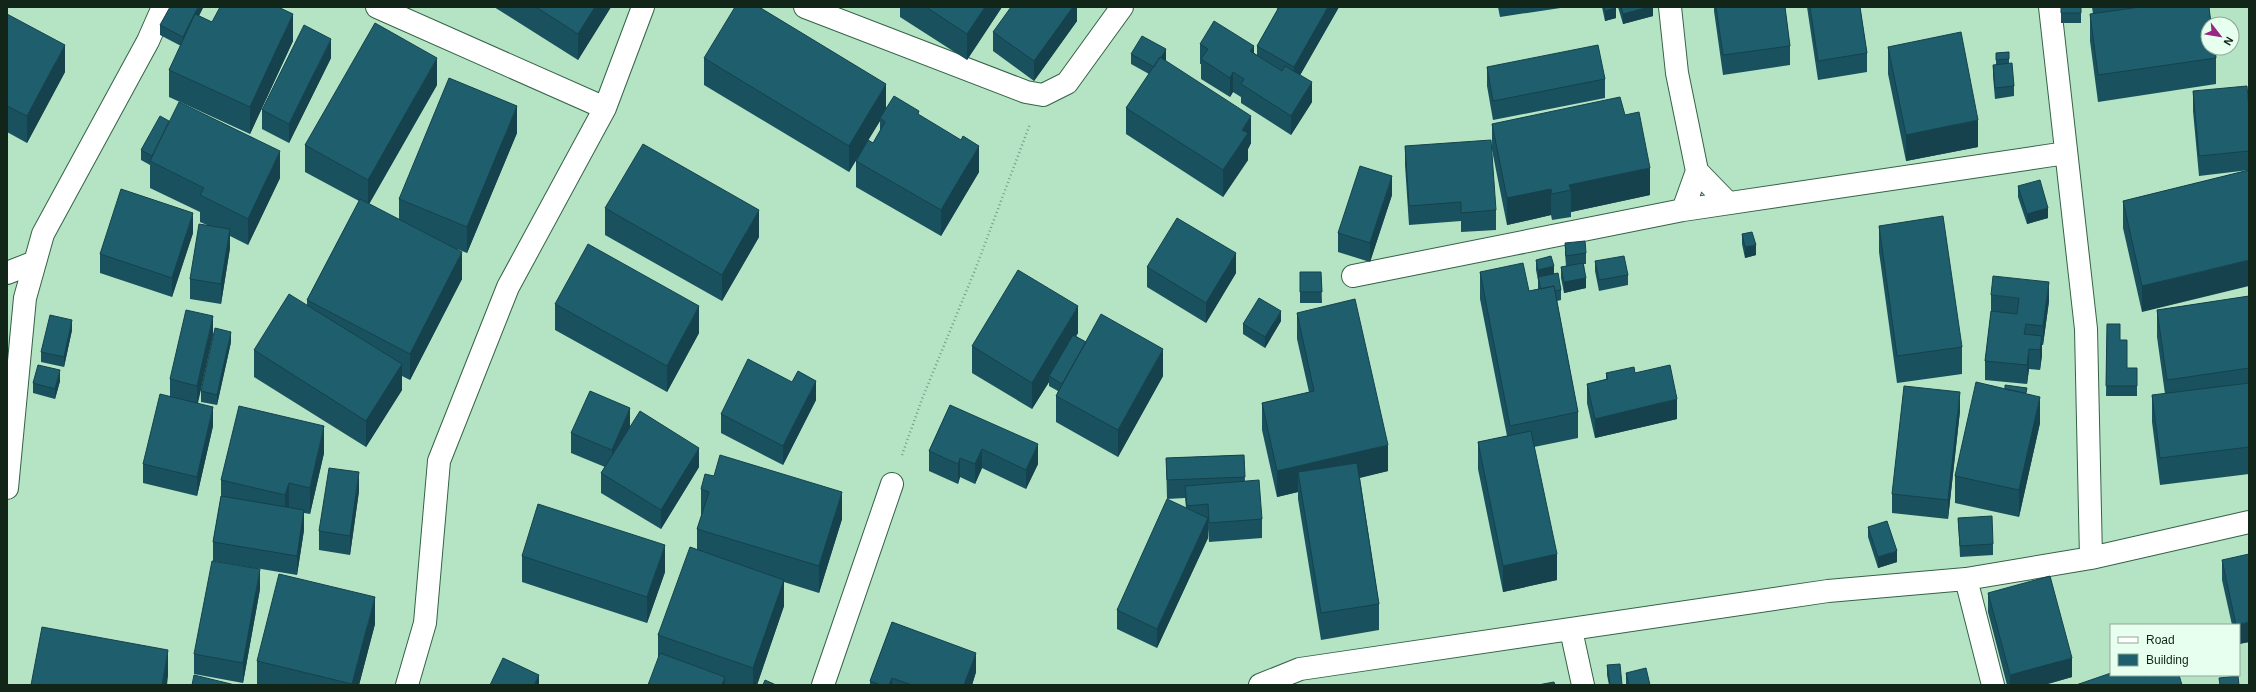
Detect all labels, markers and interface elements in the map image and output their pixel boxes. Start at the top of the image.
north arrow [2200,16,2240,56]
text: N [2221,35,2236,48]
legend [2110,624,2240,676]
text: Road [2146,633,2175,647]
text: Building [2146,653,2189,667]

